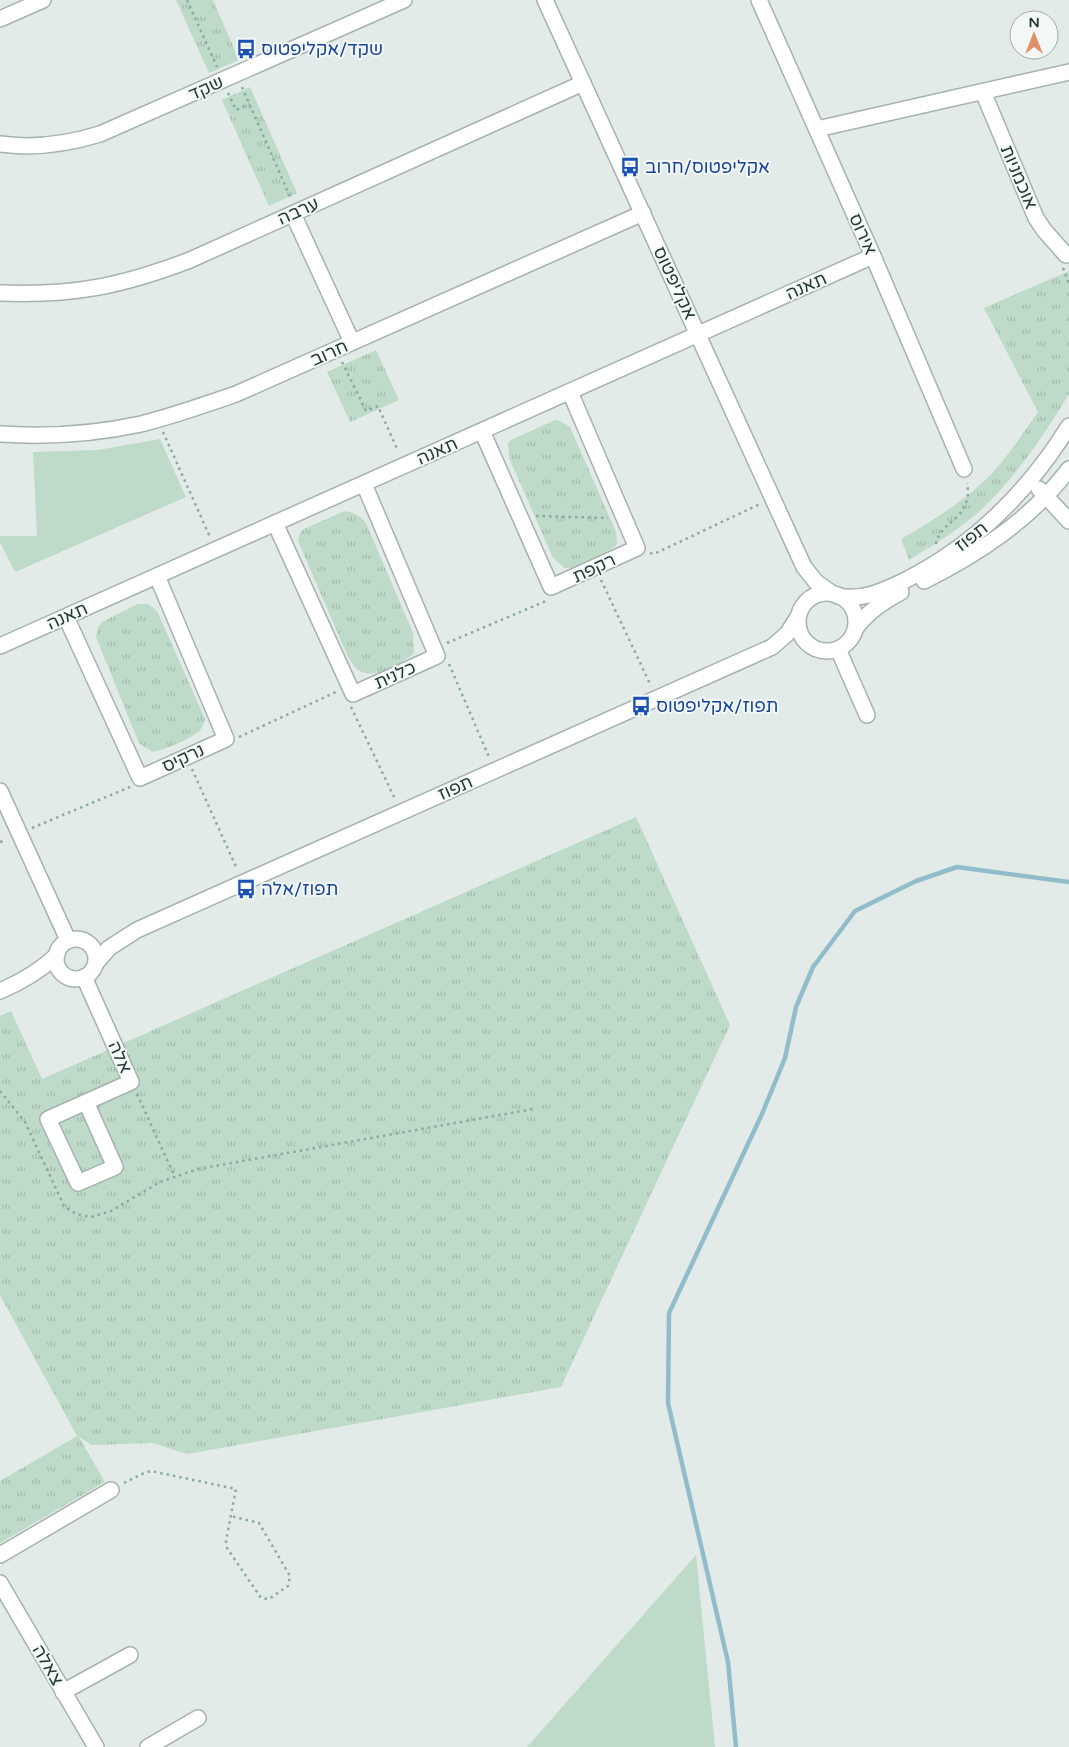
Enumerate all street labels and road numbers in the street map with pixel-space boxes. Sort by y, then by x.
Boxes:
street label: שקד [185,71,227,105]
street label: אוכמניות [996,142,1042,212]
street label: ערבה [274,192,322,230]
street label: אירוס [844,210,882,258]
street label: אקליפטוס [649,243,701,323]
street label: תאנה [782,267,830,305]
street label: חרוב [307,335,351,371]
street label: תאנה [413,432,461,470]
street label: תפוז [950,517,992,557]
street label: רקפת [569,548,619,588]
street label: תאנה [43,597,91,635]
street label: כלנית [371,656,419,694]
street label: נרקיס [158,739,208,777]
street label: תפוז [434,771,476,805]
street label: אלה [103,1037,137,1077]
street label: צאלה [27,1640,69,1690]

